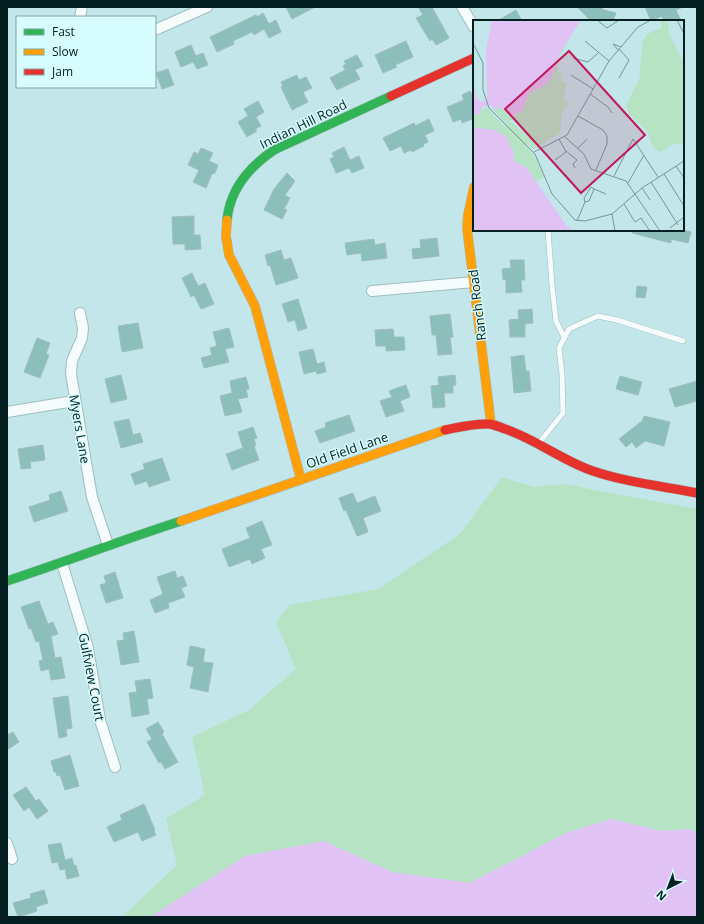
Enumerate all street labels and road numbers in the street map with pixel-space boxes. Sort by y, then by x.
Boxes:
street label: Indian Hill Road [256,95,350,153]
street label: Ranch Road [464,268,490,342]
street label: Myers Lane [65,393,95,465]
street label: Old Field Lane [303,428,391,472]
street label: Gulfview Court [75,631,109,723]

